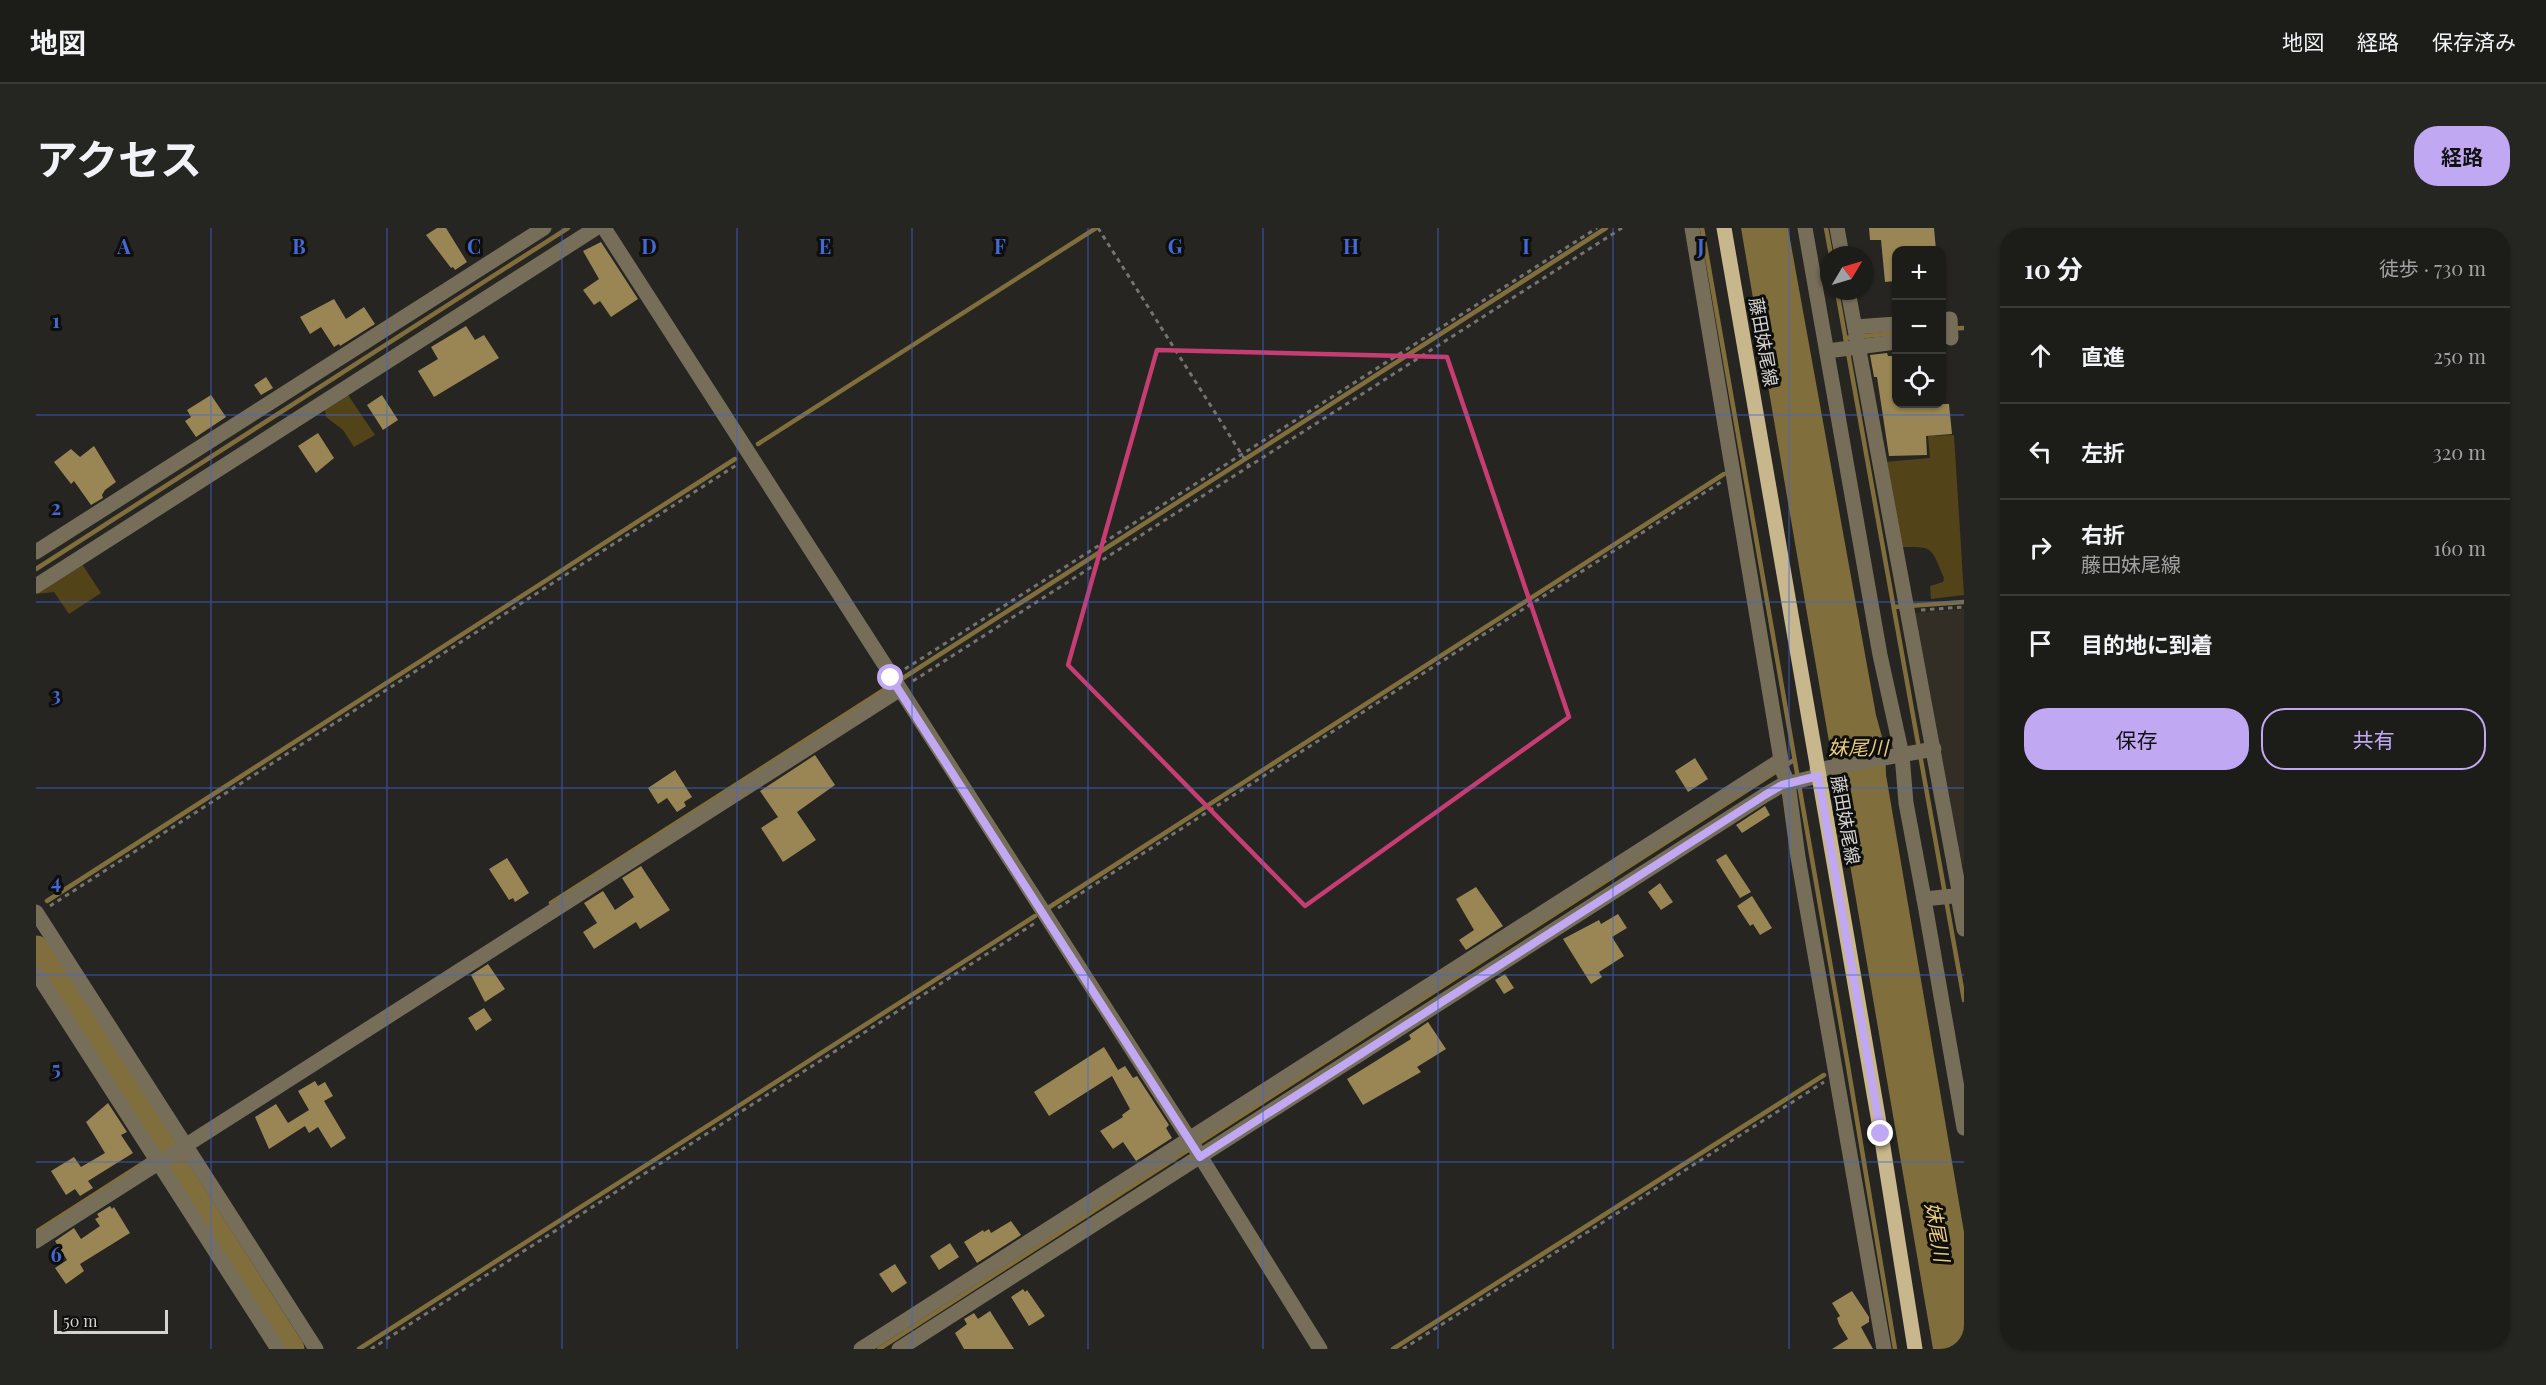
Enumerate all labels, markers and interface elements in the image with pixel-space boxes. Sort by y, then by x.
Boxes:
text: 地図 [30,23,86,60]
text: 地図 [2282,27,2324,55]
text: 経路 [2357,27,2399,55]
text: 保存済み [2432,27,2516,55]
button: 経路 [2414,126,2510,186]
text: アクセス [36,130,202,186]
text: A [116,232,131,259]
text: B [292,232,306,259]
text: C [467,232,481,259]
text: D [641,232,657,259]
text: E [819,232,831,259]
text: F [994,232,1006,259]
text: G [1168,232,1183,259]
text: H [1343,232,1359,259]
text: I [1522,232,1530,259]
text: J [1696,232,1705,259]
north arrow [1820,246,1874,300]
map controls [1892,246,1946,408]
button: + [1892,246,1946,300]
text: 10 分 [2024,251,2083,286]
text: 徒歩 · 730 m [2379,254,2486,281]
street label: 藤田妹尾線 [1744,295,1784,388]
button: − [1892,300,1946,354]
text: 1 [52,306,60,333]
icon: ahead [2024,339,2057,372]
text: 直進 [2081,341,2125,371]
text: 250 m [2433,342,2486,369]
button: locate [1892,354,1946,408]
icon: left [2024,435,2057,468]
text: 左折 [2081,437,2125,467]
text: 320 m [2433,438,2486,465]
text: 2 [51,493,61,520]
text: 右折 [2081,519,2125,549]
icon: right [2024,531,2057,564]
text: 160 m [2434,534,2486,561]
text: 藤田妹尾線 [2081,550,2181,577]
icon: arrive [2024,627,2057,660]
text: 目的地に到着 [2081,629,2213,659]
route start [877,664,903,690]
text: 3 [51,680,61,707]
button: 保存 [2024,708,2249,770]
button: 共有 [2261,708,2486,770]
water label: 妹尾川 [1828,733,1890,760]
street label: 藤田妹尾線 [1826,773,1866,866]
text: 4 [51,867,61,894]
text: 5 [51,1054,61,1081]
route end [1867,1120,1893,1146]
water label: 妹尾川 [1920,1200,1957,1266]
text: 6 [50,1240,62,1267]
scale bar [54,1307,168,1334]
text: 50 m [63,1310,97,1331]

